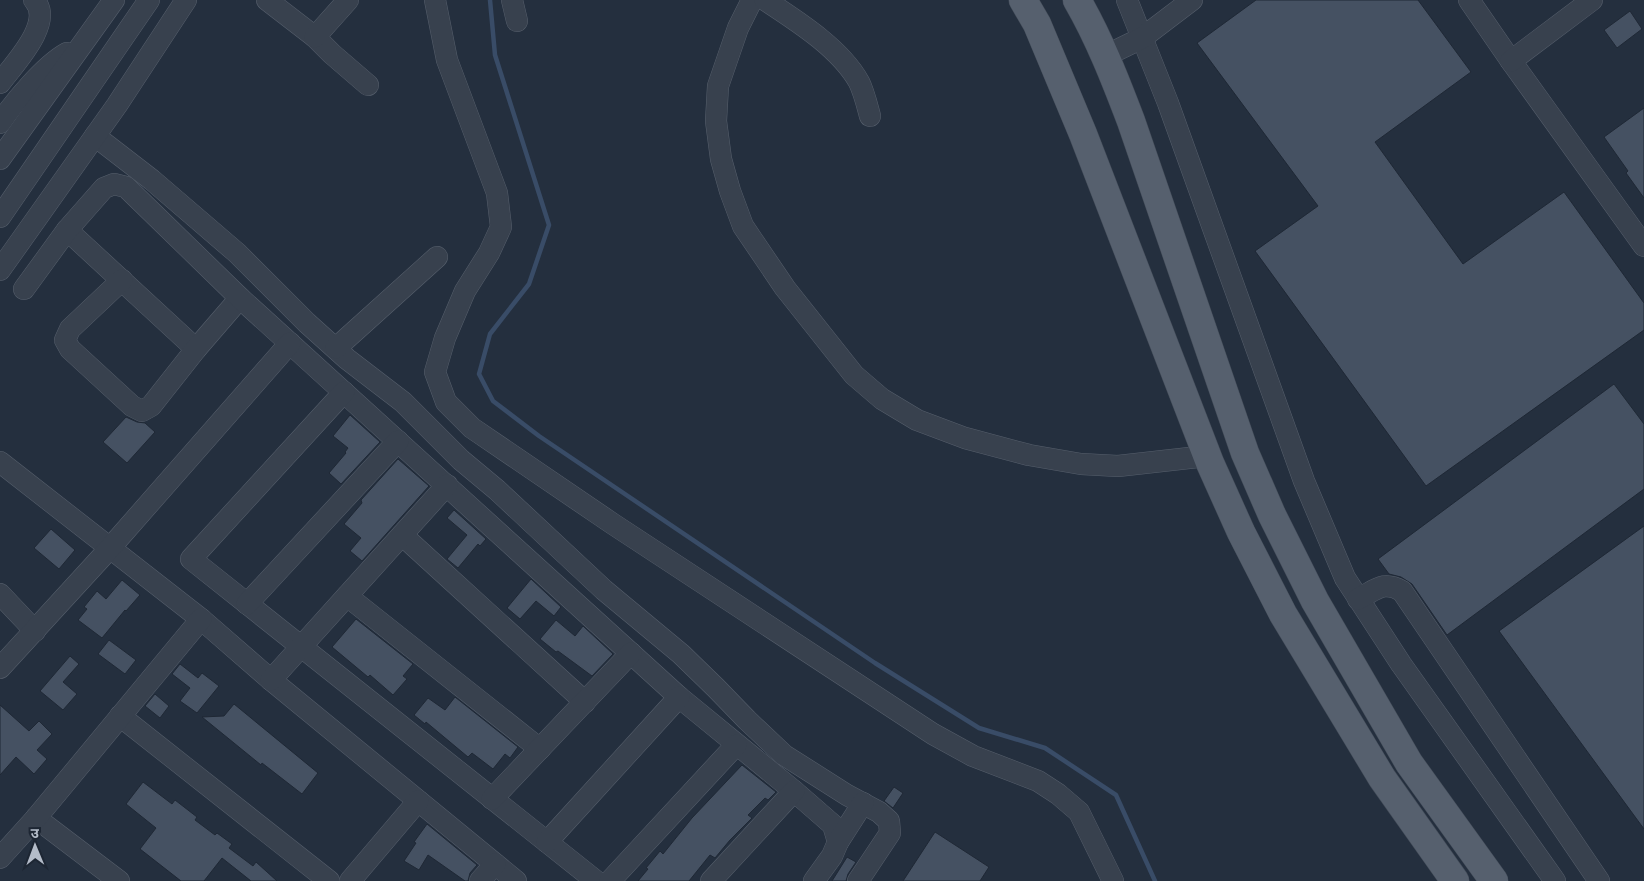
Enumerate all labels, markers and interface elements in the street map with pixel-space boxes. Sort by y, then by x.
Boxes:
north arrow [10,821,60,871]
text: उ [31,824,40,842]

